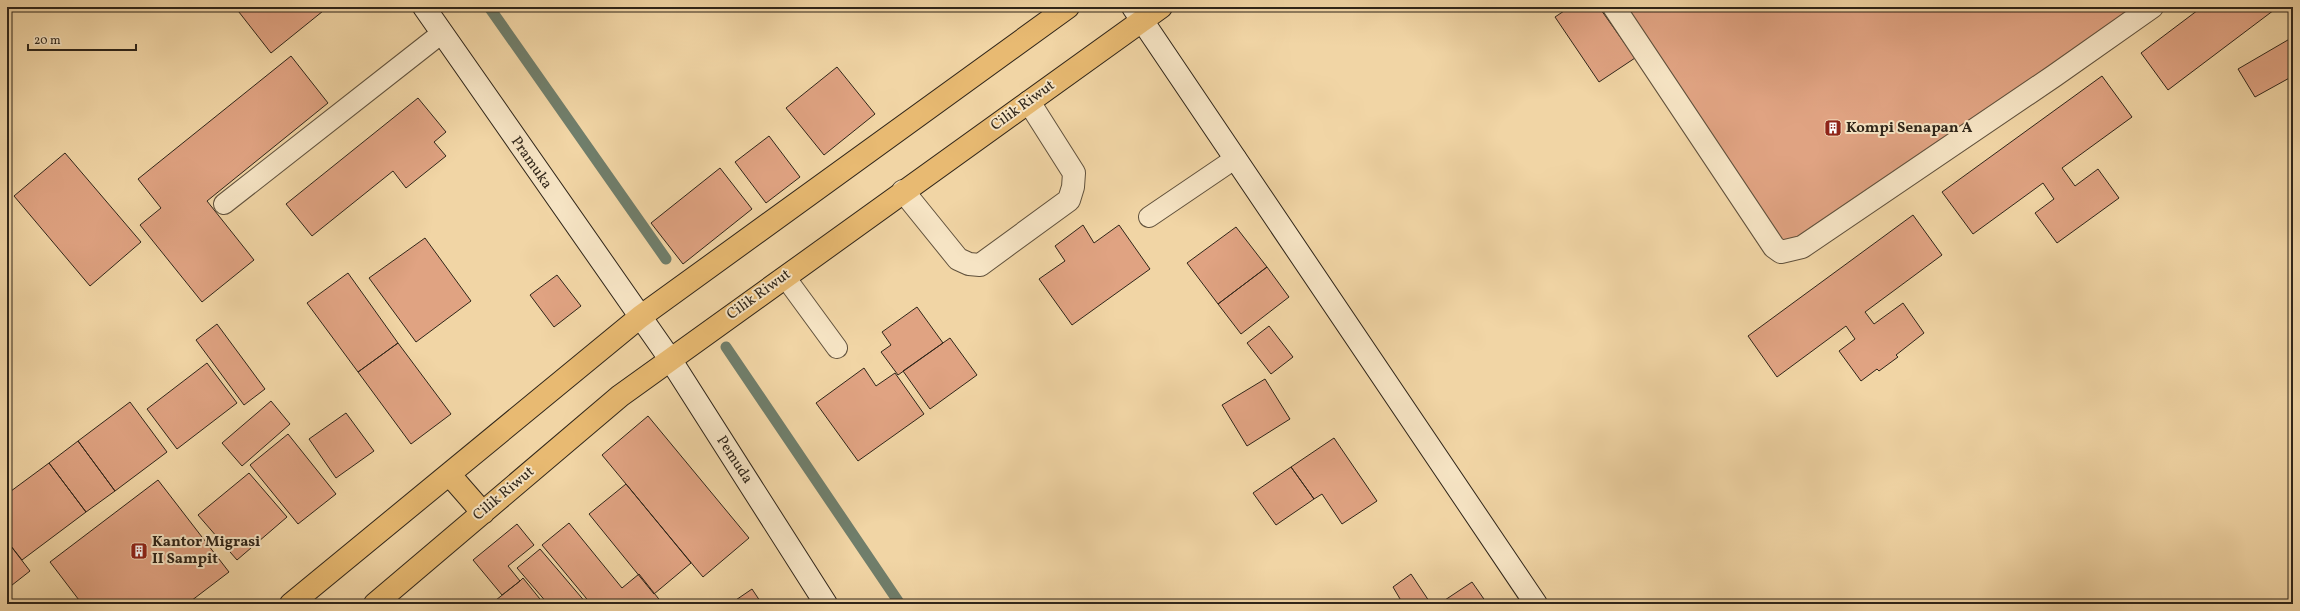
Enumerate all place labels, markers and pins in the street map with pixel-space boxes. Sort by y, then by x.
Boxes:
building icon: Kompi Senapan A [1823,118,1843,138]
place label: Kompi Senapan A [1846,118,1973,139]
place label: Kantor Migrasi II Sampit [152,532,260,570]
building icon: Kantor Migrasi II Sampit [129,541,149,561]

